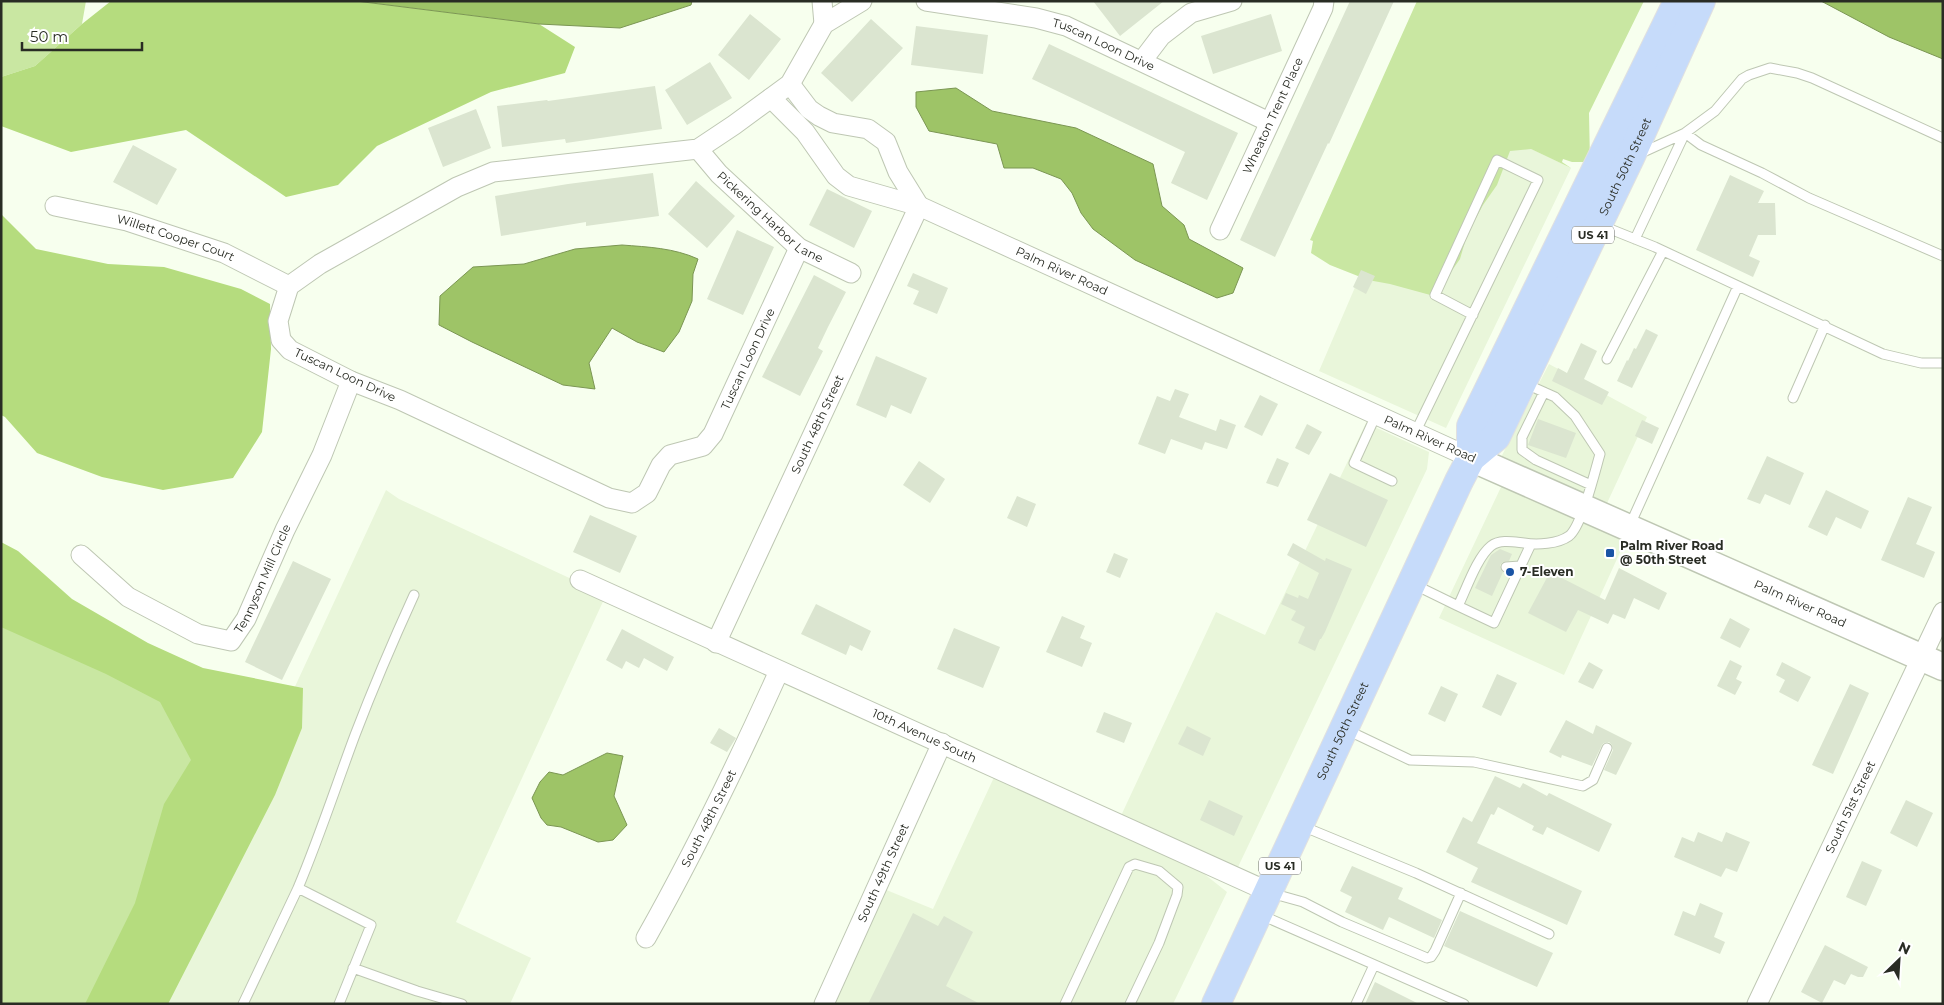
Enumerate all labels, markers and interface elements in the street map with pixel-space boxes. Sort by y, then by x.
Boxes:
street label: Tuscan Loon Drive [1051,15,1157,74]
scale bar [22,20,142,52]
text: 50 m [30,27,68,46]
street label: Wheaton Trent Place [1239,55,1306,176]
street label: South 50th Street [1595,115,1654,218]
street label: Pickering Harbor Lane [714,168,826,266]
street label: Willett Cooper Court [116,211,237,264]
road number: US 41 [1572,226,1614,244]
street label: Palm River Road [1014,243,1110,298]
street label: Tuscan Loon Drive [717,306,778,412]
street label: Tuscan Loon Drive [292,344,398,405]
street label: South 48th Street [788,372,847,476]
street label: Palm River Road [1382,411,1479,466]
street label: Tennyson Mill Circle [230,522,294,636]
place label: Palm River Road @ 50th Street [1620,538,1724,567]
marker: Palm River Road @ 50th Street [1604,547,1616,559]
place label: 7-Eleven [1520,564,1573,579]
marker: 7-Eleven [1504,566,1516,578]
street label: Palm River Road [1752,576,1849,630]
street label: South 50th Street [1313,679,1372,782]
street label: 10th Avenue South [870,705,979,766]
street label: South 51st Street [1822,758,1878,855]
street label: South 48th Street [678,767,739,870]
street label: South 49th Street [854,821,912,924]
road number: US 41 [1259,858,1301,874]
north arrow [1874,935,1924,985]
text: N [1896,938,1913,959]

